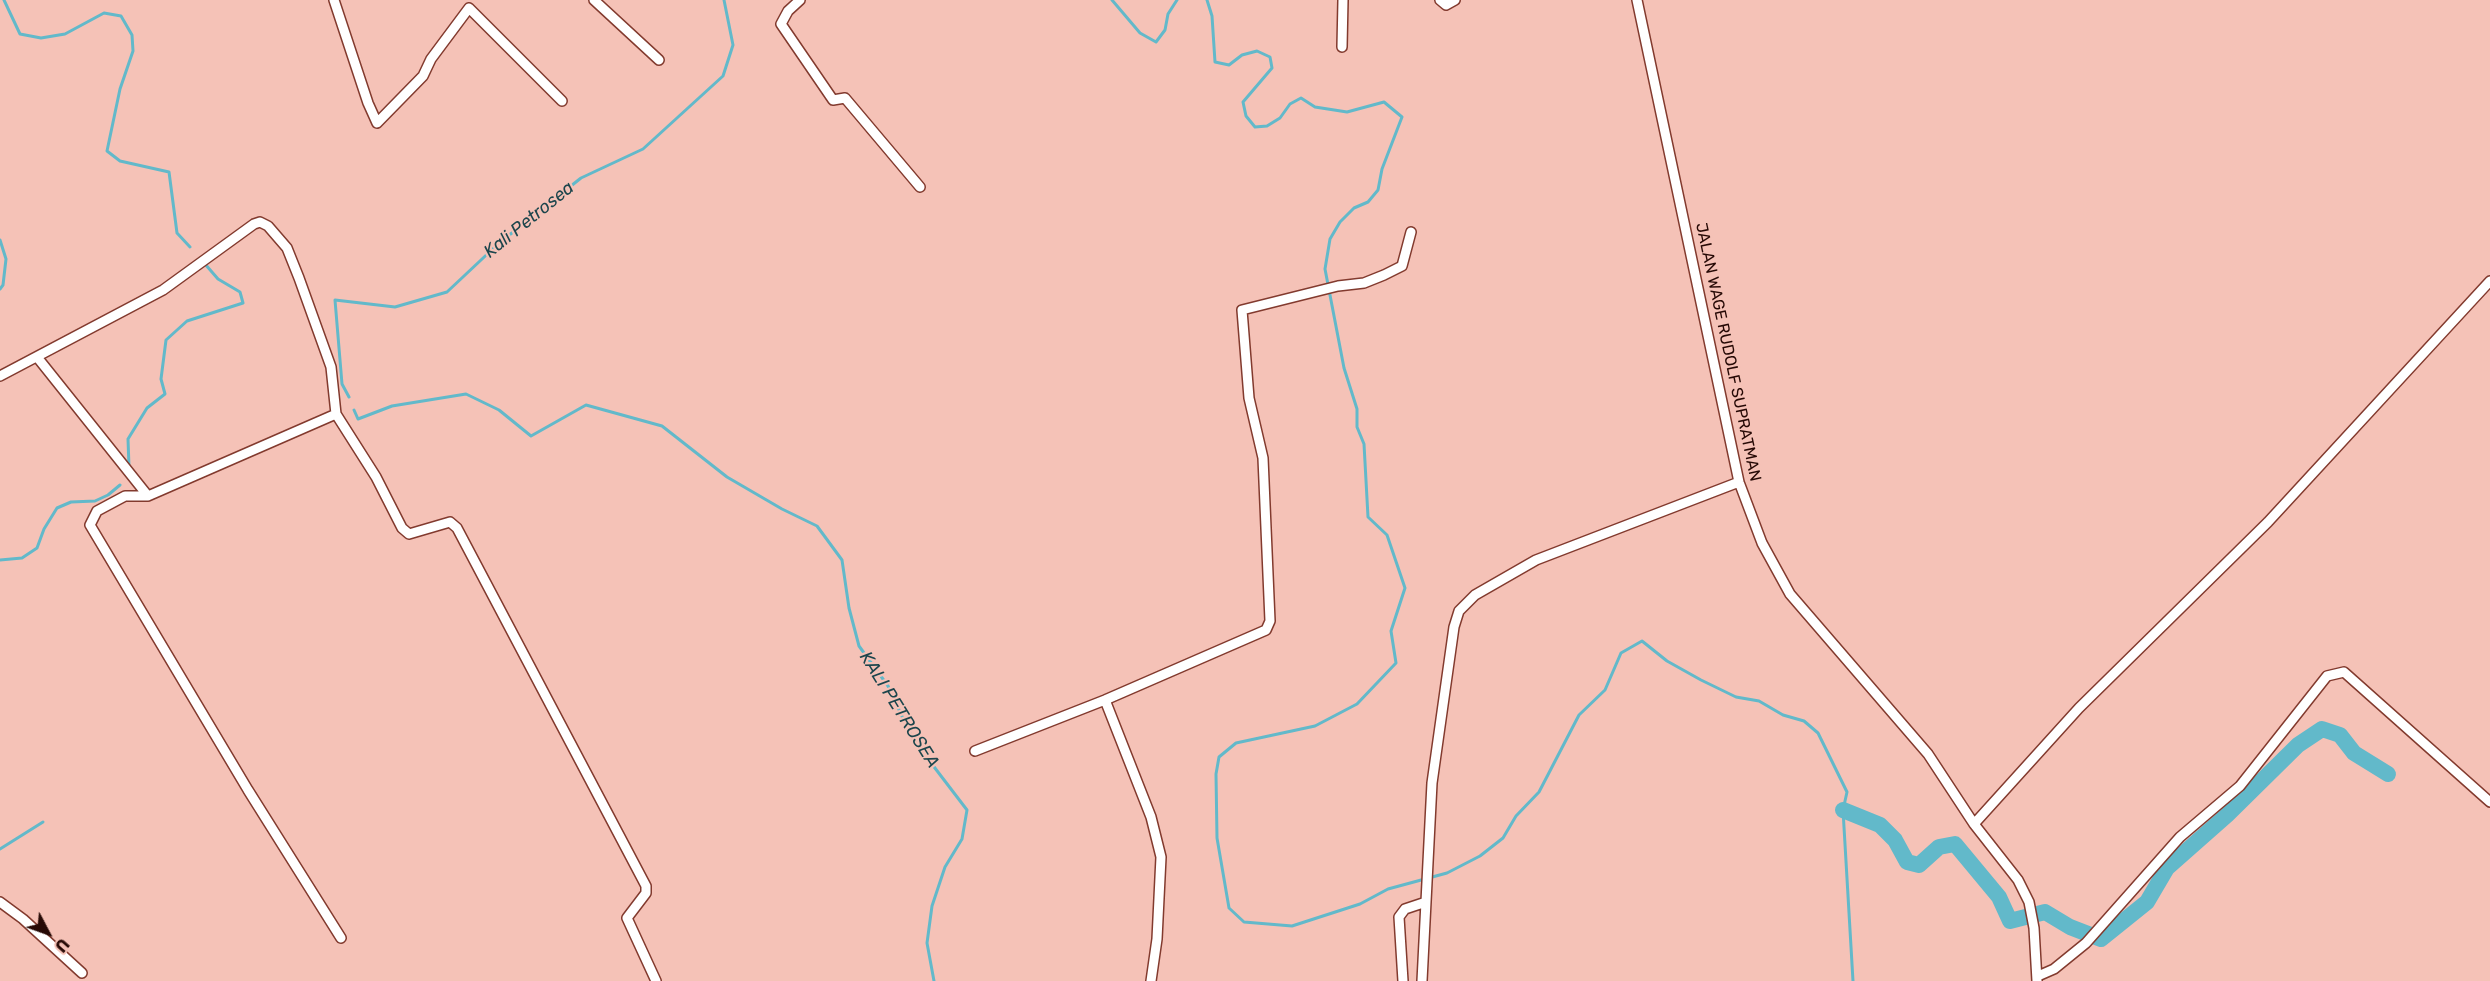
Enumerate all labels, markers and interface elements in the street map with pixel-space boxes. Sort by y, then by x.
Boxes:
water label: Kali Petrosea [480,177,578,263]
street label: JALAN WAGE RUDOLF SUPRATMAN [1691,221,1765,483]
water label: KALI PETROSEA [855,648,943,772]
north arrow [18,903,78,963]
text: U [51,935,73,956]

